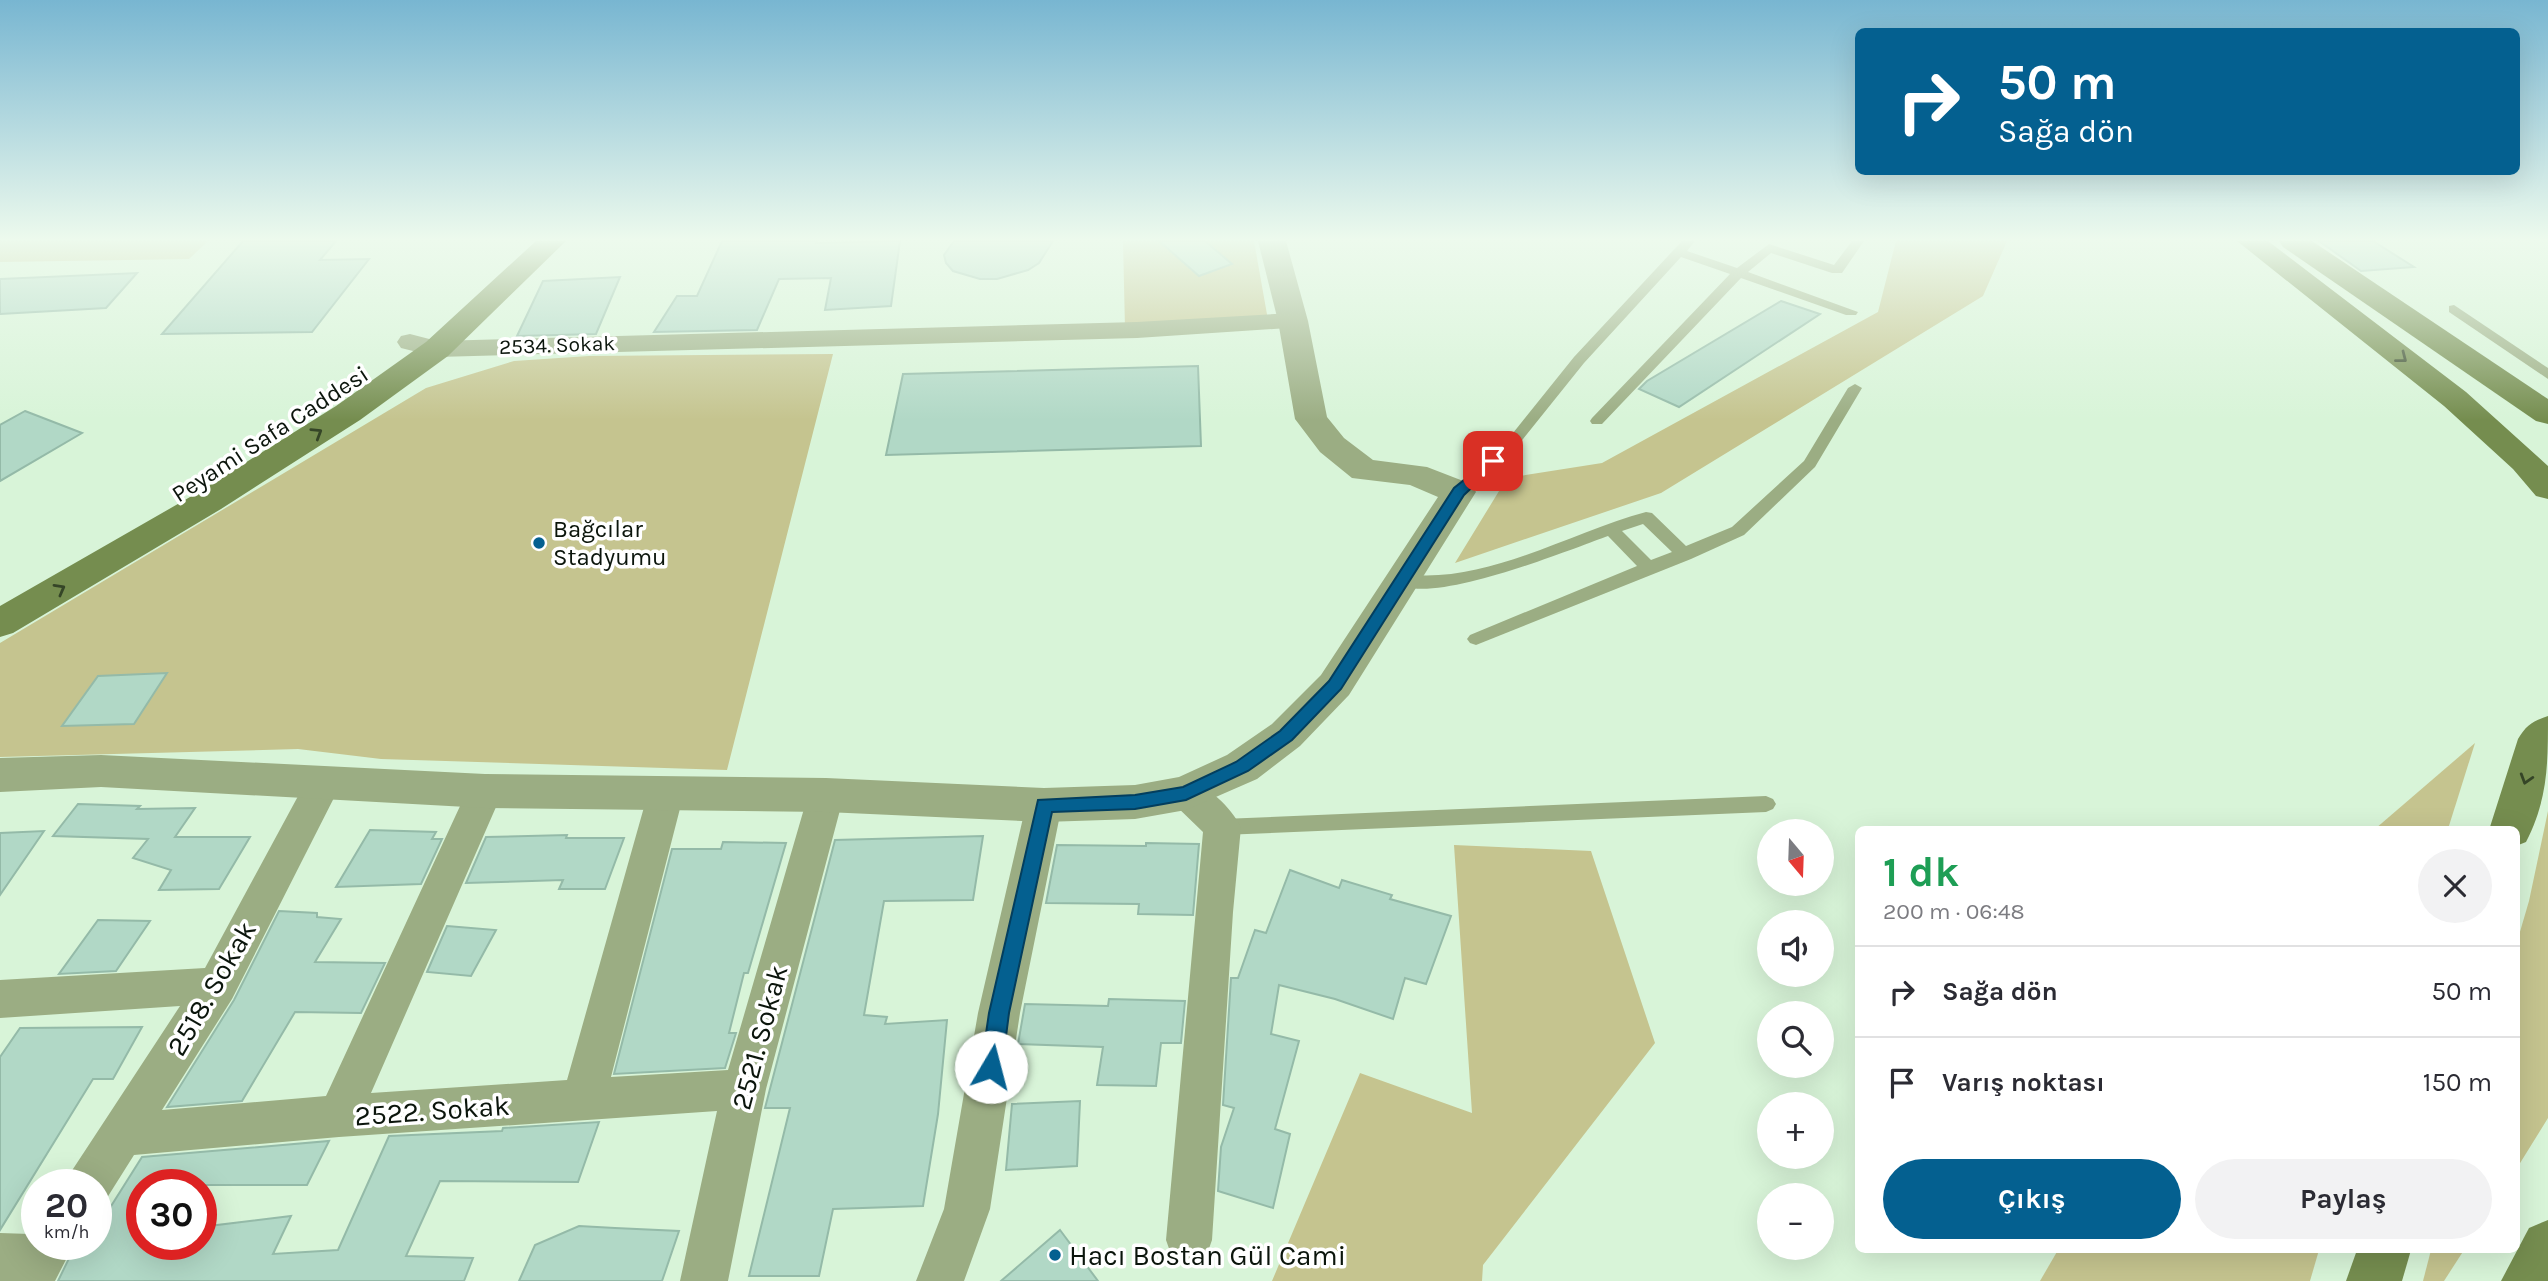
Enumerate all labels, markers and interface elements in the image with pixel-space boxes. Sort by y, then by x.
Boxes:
text: 50 m [1998,54,2116,111]
icon: right [1883,56,1974,147]
text: Sağa dön [1998,113,2134,150]
street label: 2534. Sokak [498,331,616,359]
one-way arrow [2394,349,2407,362]
street label: Peyami Safa Caddesi [167,360,373,508]
one-way arrow [309,428,322,441]
pin [1463,431,1523,491]
icon: arrive [1474,442,1512,480]
place label: Bağcılar Stadyumu [553,515,667,571]
marker: Bağcılar Stadyumu [531,535,547,551]
one-way arrow [52,584,65,597]
one-way arrow [2520,772,2535,784]
north arrow [1757,819,1834,896]
map controls [1757,819,1834,1260]
text: 1 dk [1883,847,1959,897]
button: close [2418,849,2492,923]
text: 200 m · 06:48 [1883,898,2025,925]
button: sound [1757,910,1834,987]
street label: 2518. Sokak [160,915,263,1061]
street label: 2521. Sokak [724,961,795,1113]
icon: right [1883,973,1921,1011]
text: Sağa dön [1942,976,2058,1007]
text: 50 m [2431,976,2492,1007]
button: search [1757,1001,1834,1078]
position arrow [954,1030,1028,1104]
icon: arrive [1883,1064,1921,1102]
text: Varış noktası [1942,1067,2105,1098]
text: 150 m [2423,1067,2492,1098]
street label: 2522. Sokak [353,1089,511,1132]
button: + [1757,1092,1834,1169]
button: Çıkış [1883,1159,2181,1239]
button: Paylaş [2195,1159,2492,1239]
speed limit sign: 30 [126,1169,217,1260]
button: − [1757,1183,1834,1260]
text: 20 [45,1185,88,1226]
text: km/h [44,1221,89,1243]
place label: Hacı Bostan Gül Cami [1069,1239,1346,1272]
marker: Hacı Bostan Gül Cami [1047,1247,1063,1263]

